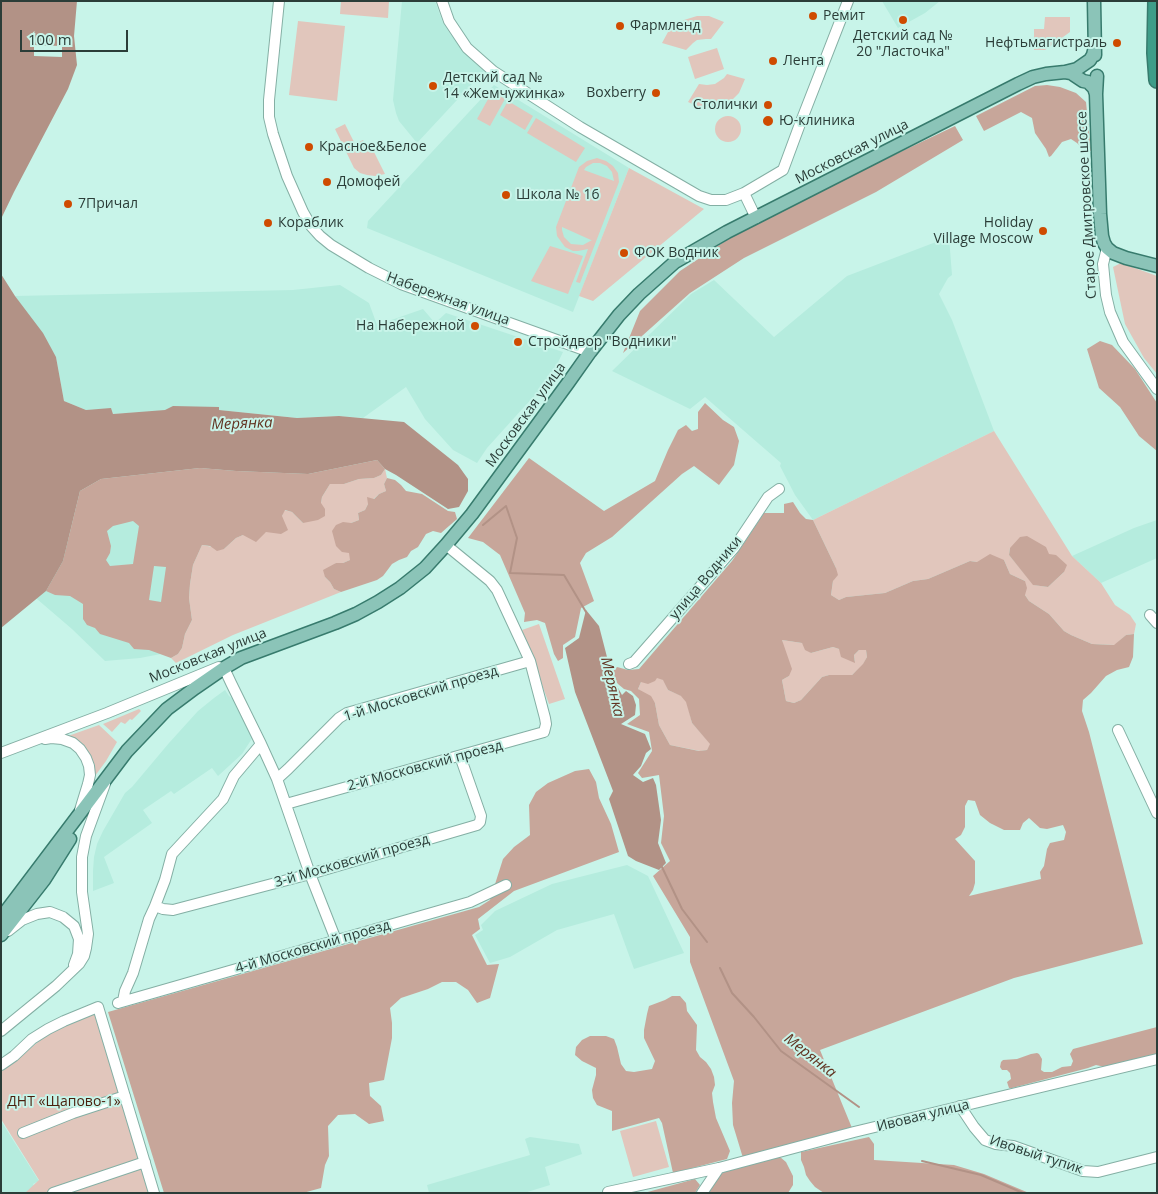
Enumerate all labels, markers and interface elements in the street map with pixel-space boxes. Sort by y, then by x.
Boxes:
place label: Ремит [823,8,865,24]
marker: Ремит [807,10,819,22]
marker: Детский сад № 20 "Ласточка" [897,14,909,26]
place label: Фармленд [630,18,701,34]
scale bar [22,20,130,52]
marker: Фармленд [614,20,626,32]
place label: Детский сад № 20 "Ласточка" [853,28,953,60]
text: 100 m [28,29,72,49]
place label: Нефтьмагистраль [985,35,1107,51]
marker: Нефтьмагистраль [1111,37,1123,49]
place label: Лента [783,53,824,69]
marker: Лента [767,55,779,67]
place label: Детский сад № 14 «Жемчужинка» [443,70,565,102]
marker: Детский сад № 14 «Жемчужинка» [427,80,439,92]
place label: Boxberry [586,85,646,101]
marker: Boxberry [650,87,662,99]
place label: Столички [693,97,758,113]
marker: Столички [762,99,774,111]
street label: Старое Дмитровское шоссе [1074,111,1100,299]
place label: Ю-клиника [779,113,855,129]
marker: Ю-клиника [761,114,775,128]
street label: Московская улица [793,116,911,188]
place label: Красное&Белое [319,139,427,155]
marker: Красное&Белое [303,141,315,153]
place label: Домофей [337,174,400,190]
marker: Домофей [321,176,333,188]
place label: Школа № 16 [516,187,599,203]
marker: Школа № 16 [500,189,512,201]
place label: 7Причал [78,196,138,212]
marker: 7Причал [62,198,74,210]
place label: Кораблик [278,215,344,231]
place label: Holiday Village Moscow [934,215,1033,248]
marker: Кораблик [262,217,274,229]
marker: Holiday Village Moscow [1037,225,1049,237]
place label: ФОК Водник [634,245,719,261]
marker: ФОК Водник [618,247,630,259]
street label: Набережная улица [384,269,512,329]
place label: На Набережной [356,318,465,334]
marker: На Набережной [469,320,481,332]
place label: Стройдвор "Водники" [528,334,677,350]
marker: Стройдвор "Водники" [512,336,524,348]
street label: Московская улица [482,360,570,470]
water label: Мерянка [211,414,273,434]
street label: улица Водники [666,533,746,623]
street label: Московская улица [147,625,269,687]
water label: Мерянка [596,655,628,719]
street label: 1-й Московский проезд [342,663,500,725]
street label: 2-й Московский проезд [345,737,505,795]
street label: 3-й Московский проезд [273,831,431,891]
street label: 4-й Московский проезд [234,917,392,977]
water label: Мерянка [780,1030,840,1082]
park label: ДНТ «Щапово-1» [7,1094,121,1110]
street label: Ивовая улица [875,1096,971,1136]
street label: Ивовый тупик [987,1132,1085,1178]

